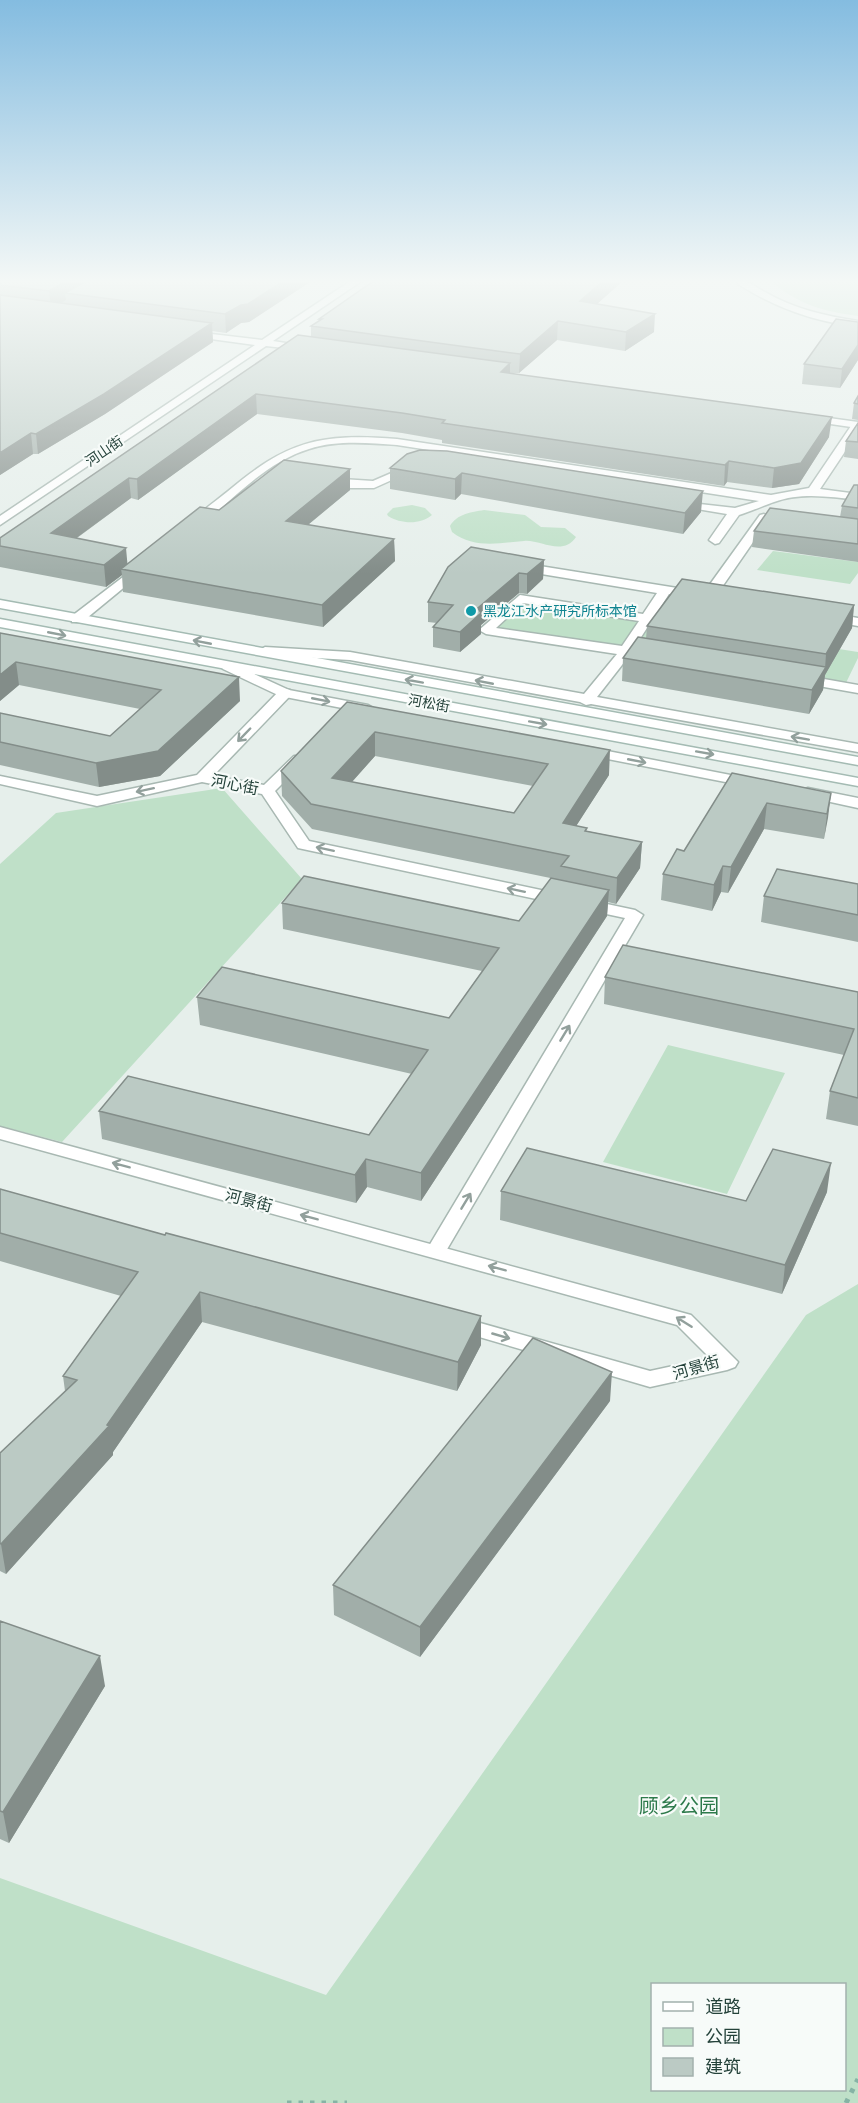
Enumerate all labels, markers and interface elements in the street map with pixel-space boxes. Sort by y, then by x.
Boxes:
street label: 河山街 [82,432,126,470]
place label: 黑龙江水产研究所标本馆 [483,602,637,620]
marker: 黑龙江水产研究所标本馆 [464,604,478,618]
one-way arrow [47,629,67,640]
one-way arrow [193,636,212,647]
one-way arrow [405,675,425,686]
one-way arrow [475,676,495,687]
street label: 河松街 [407,690,451,716]
one-way arrow [311,695,331,706]
one-way arrow [528,718,548,729]
one-way arrow [236,727,251,742]
one-way arrow [791,732,811,743]
one-way arrow [694,748,714,759]
one-way arrow [626,756,646,767]
street label: 河心街 [210,770,260,798]
one-way arrow [135,785,155,796]
one-way arrow [316,843,335,854]
one-way arrow [506,884,526,895]
one-way arrow [559,1025,571,1042]
one-way arrow [112,1159,131,1171]
street label: 河景街 [223,1184,275,1216]
one-way arrow [460,1193,472,1210]
one-way arrow [300,1210,319,1222]
one-way arrow [488,1262,507,1273]
one-way arrow [676,1316,693,1328]
one-way arrow [491,1331,510,1342]
street label: 河景街 [670,1351,722,1383]
park label: 顾乡公园 [639,1793,719,1818]
legend [651,1983,846,2091]
text: 道路 [705,1995,741,2018]
text: 公园 [705,2025,741,2048]
text: 建筑 [705,2055,741,2078]

